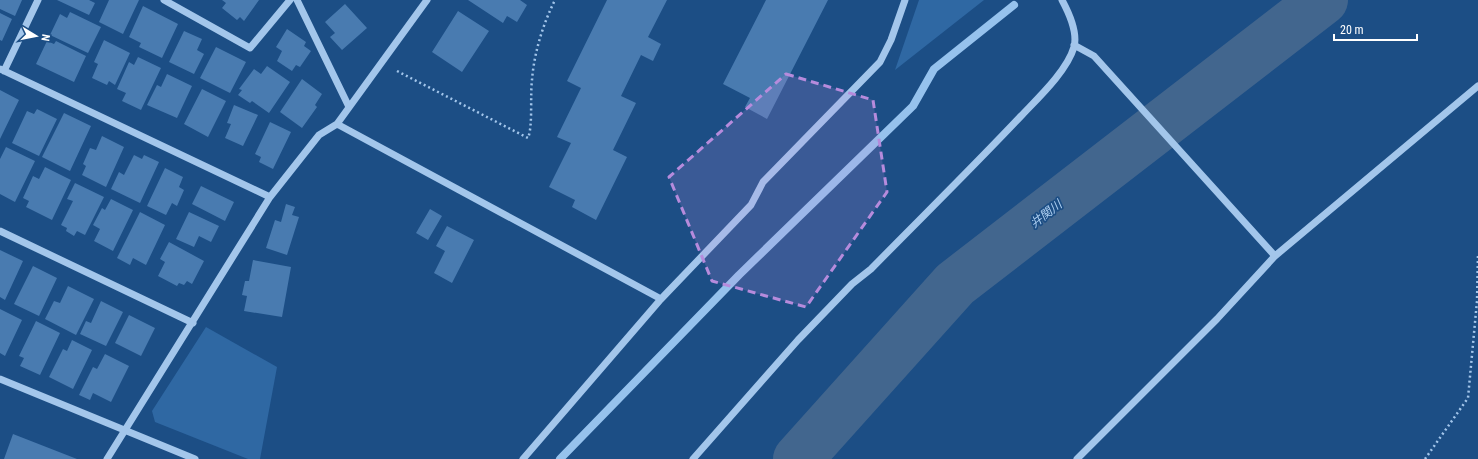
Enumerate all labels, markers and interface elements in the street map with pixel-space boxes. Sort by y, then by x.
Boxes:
north arrow [16,16,56,56]
scale bar [1334,16,1417,42]
text: 20 m [1340,23,1364,37]
text: N [38,33,52,42]
water label: 井関川 [1028,196,1066,231]

